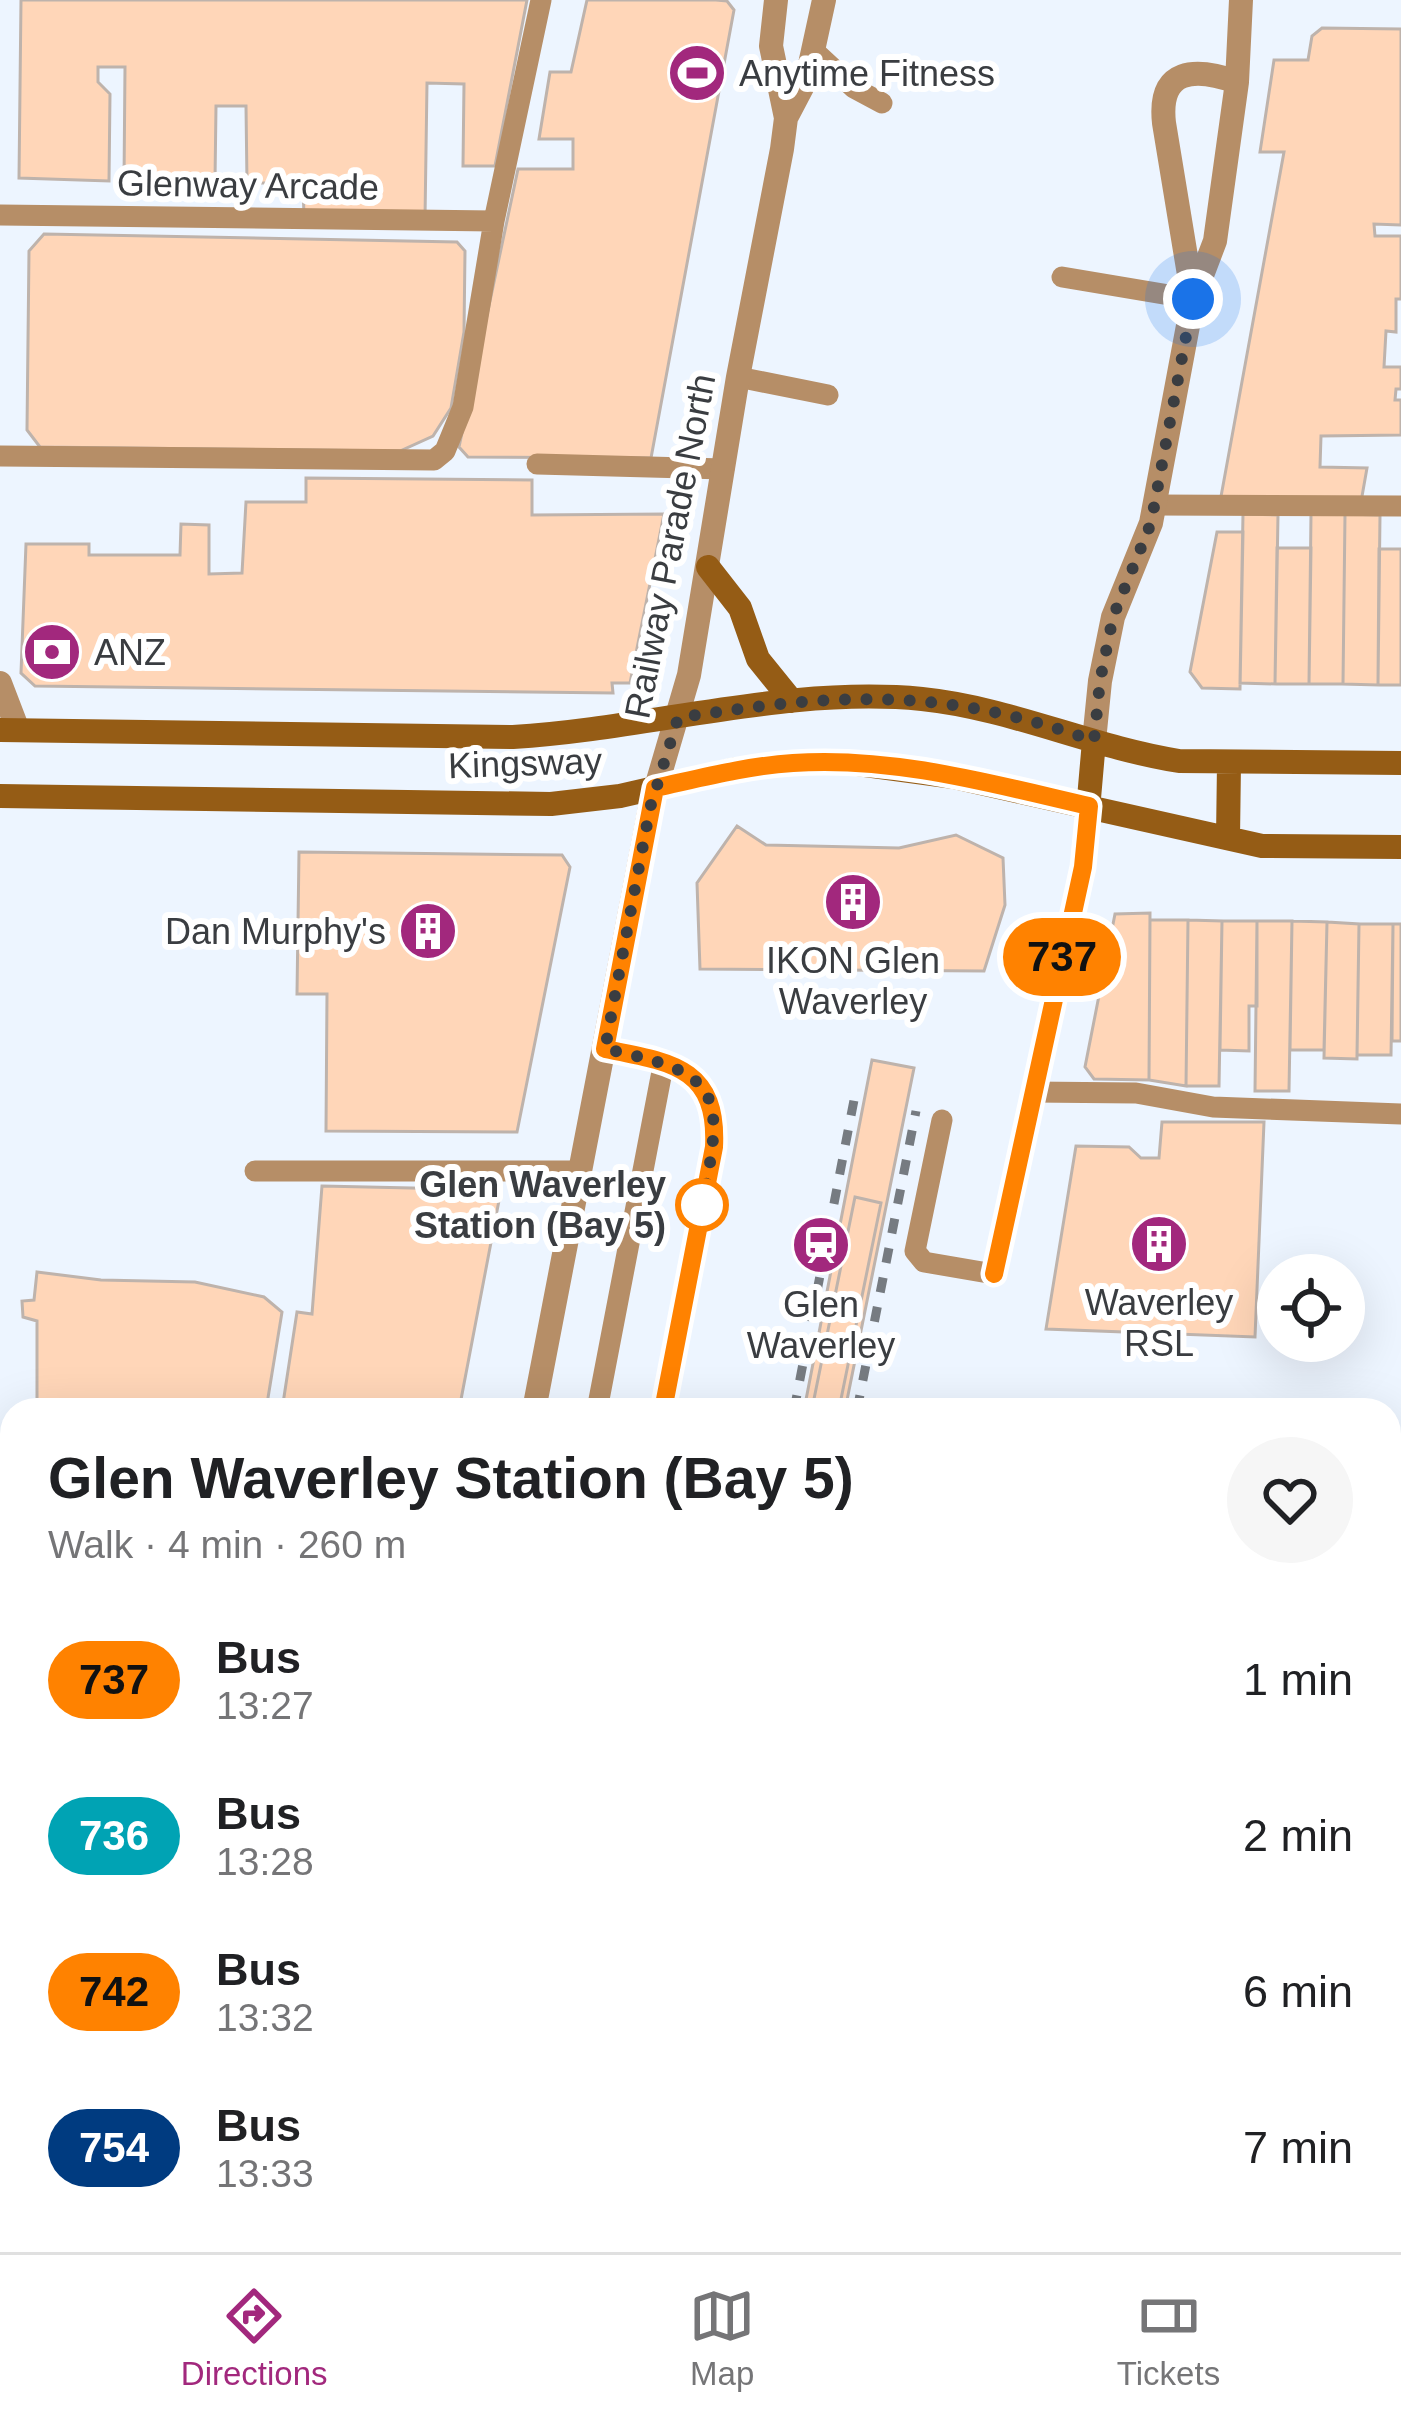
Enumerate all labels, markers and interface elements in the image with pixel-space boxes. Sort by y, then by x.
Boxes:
sports icon: Anytime Fitness [666,42,728,104]
place label: Anytime Fitness [739,53,995,94]
street label: Glenway Arcade [117,162,379,208]
your location [1163,269,1223,329]
street label: Railway Parade North [616,370,724,722]
bank icon: ANZ [21,621,83,683]
place label: ANZ [94,632,166,673]
street label: Kingsway [447,740,603,786]
building icon: IKON Glen Waverley [822,871,884,933]
building icon: Dan Murphy's [397,900,459,962]
place label: Dan Murphy's [165,911,386,952]
line badge: 737 [993,918,1131,996]
text: 737 [1027,933,1097,980]
place label: IKON Glen Waverley [766,940,940,1022]
place label: Glen Waverley Station (Bay 5) [414,1164,666,1246]
marker: Glen Waverley Station (Bay 5) [677,1180,727,1230]
building icon: Waverley RSL [1128,1213,1190,1275]
station icon: Glen Waverley [790,1214,852,1276]
map controls [1257,1254,1365,1362]
button: locate [1257,1254,1365,1362]
place label: Waverley RSL [1085,1282,1233,1364]
place label: Glen Waverley [747,1284,895,1366]
button: heart [1227,1437,1353,1563]
text: Glen Waverley Station (Bay 5) [48,1446,854,1510]
text: Walk · 4 min · 260 m [48,1523,406,1566]
text: Bus [216,1632,301,1683]
text: 1 min [1243,1654,1353,1705]
text: 737 [79,1656,149,1703]
text: 13:27 [216,1684,314,1727]
text: Bus [216,1788,301,1839]
text: 2 min [1243,1810,1353,1861]
text: 736 [79,1812,149,1859]
text: 13:28 [216,1840,314,1883]
text: Bus [216,1944,301,1995]
text: 6 min [1243,1966,1353,2017]
text: 742 [79,1968,149,2015]
text: 13:32 [216,1996,314,2039]
text: Bus [216,2100,301,2151]
text: 7 min [1243,2122,1353,2173]
text: 754 [79,2124,149,2171]
text: 13:33 [216,2152,314,2195]
tab: Directions [181,2283,328,2393]
tab: Map [689,2283,755,2393]
tab: Tickets [1117,2283,1220,2393]

